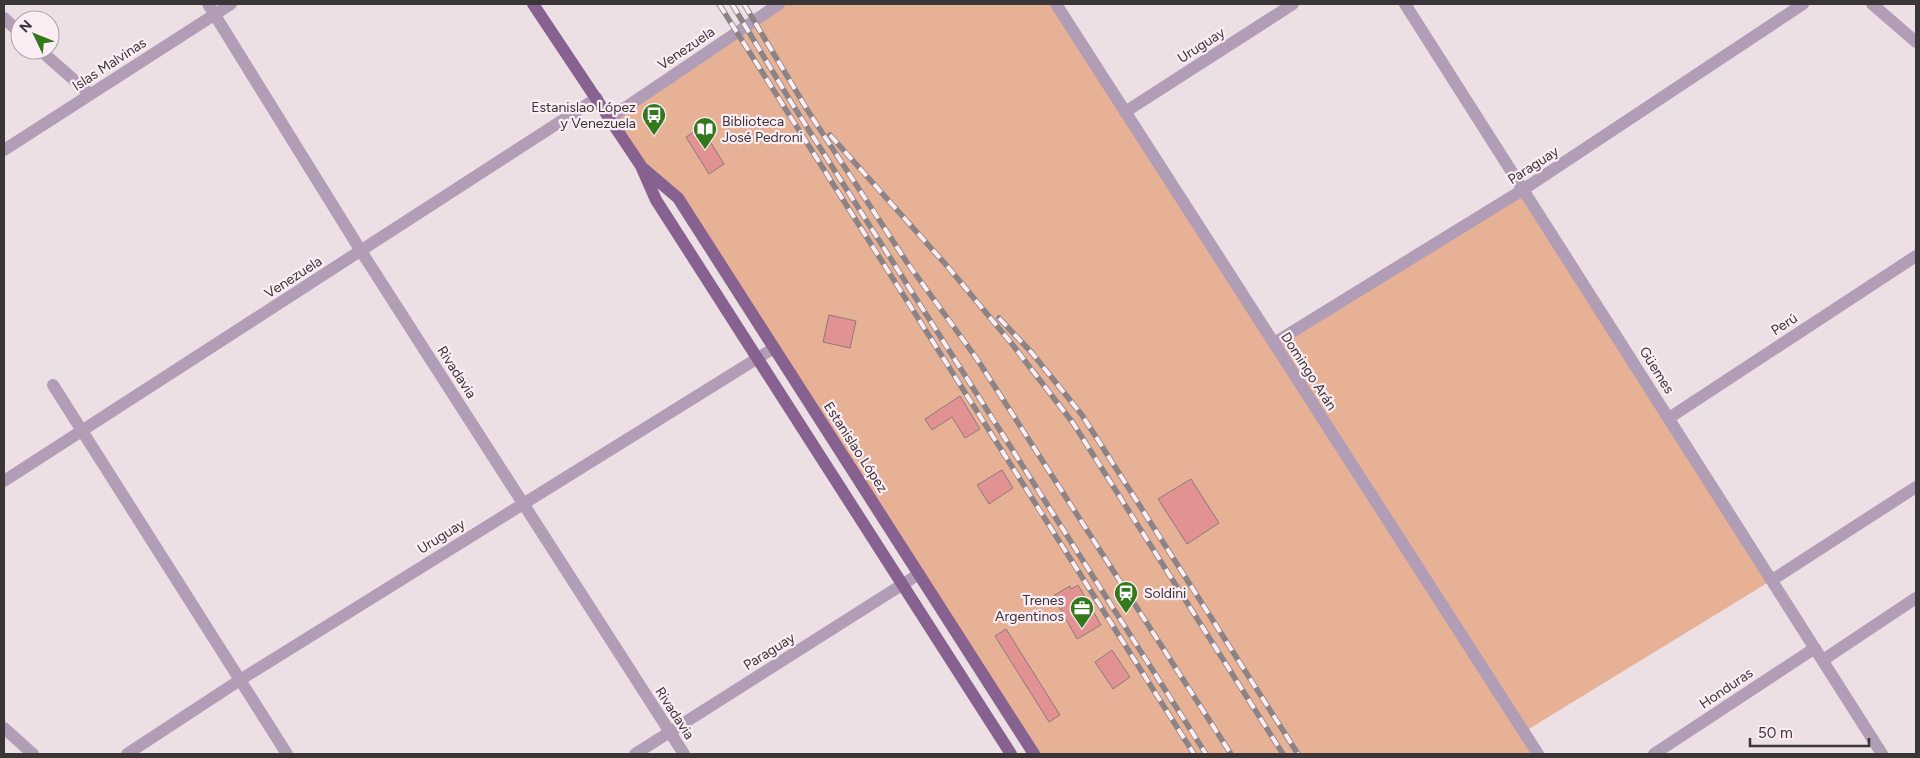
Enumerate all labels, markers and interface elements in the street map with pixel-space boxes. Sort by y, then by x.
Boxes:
north arrow [10,10,60,60]
text: N [16,17,36,36]
street label: Venezuela [655,23,718,74]
street label: Uruguay [1174,24,1229,67]
street label: Islas Malvinas [69,34,149,95]
place label: Estanislao López y Venezuela [531,99,636,132]
bus stop icon: Estanislao López y Venezuela [641,102,667,136]
place label: Biblioteca José Pedroni [722,113,803,146]
library icon: Biblioteca José Pedroni [692,116,718,150]
street label: Paraguay [1505,142,1563,188]
street label: Venezuela [261,253,325,302]
street label: Perú [1768,310,1801,339]
street label: Domingo Arán [1277,329,1340,414]
street label: Rivadavia [433,343,480,402]
street label: Güemes [1636,344,1678,397]
street label: Estanislao López [820,399,891,496]
street label: Uruguay [414,515,469,558]
station icon: Soldini [1113,580,1139,614]
place label: Soldini [1144,585,1186,602]
place label: Trenes Argentinos [995,592,1064,625]
office icon: Trenes Argentinos [1069,595,1095,629]
street label: Paraguay [740,629,799,674]
street label: Honduras [1696,664,1756,712]
street label: Rivadavia [651,684,698,743]
scale bar [1750,716,1869,748]
text: 50 m [1758,724,1793,742]

